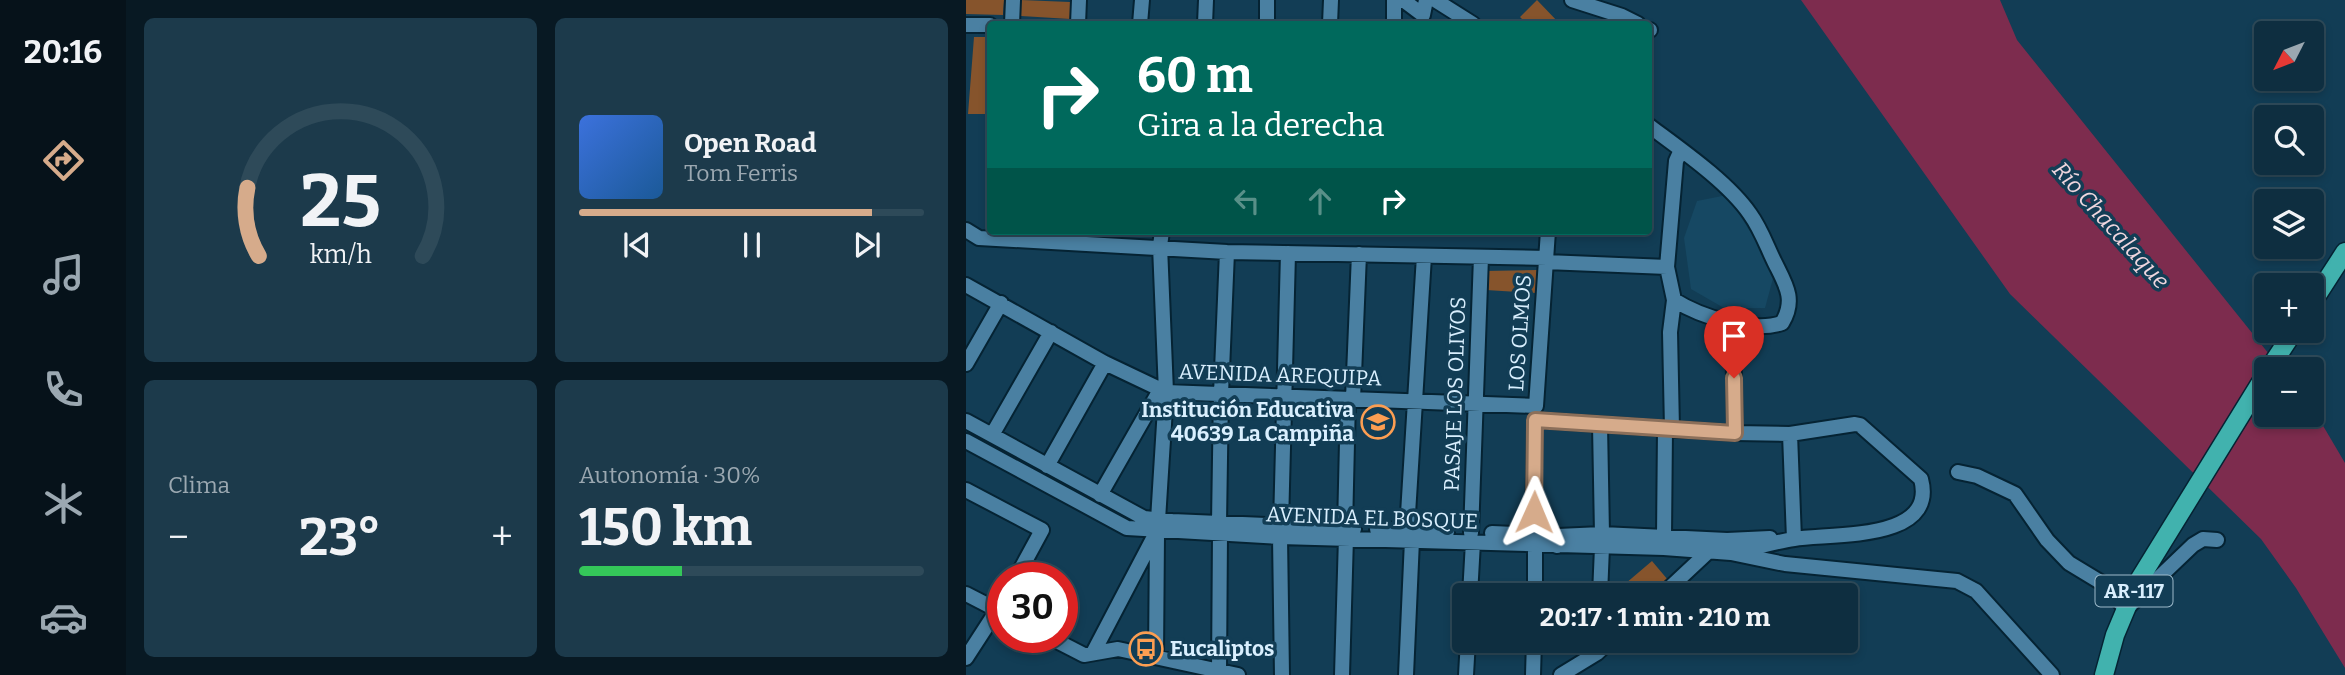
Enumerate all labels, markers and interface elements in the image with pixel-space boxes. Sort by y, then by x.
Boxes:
north arrow [2254,21,2324,91]
map controls [2254,21,2324,427]
text: 20:16 [24,33,102,71]
text: 60 m [1137,46,1253,105]
icon: right [1022,49,1113,140]
button: search [2254,105,2324,175]
text: Gira a la derecha [1137,106,1384,144]
text: Open Road [684,128,816,159]
icon: directions [39,136,88,185]
water label: Río Chacalaque [2047,156,2176,295]
text: 25 [300,158,381,245]
text: Tom Ferris [684,159,798,187]
icon: left [1228,182,1266,220]
icon: ahead [1301,182,1339,220]
icon: right [1374,182,1412,220]
button: layers [2254,189,2324,259]
icon: previous [618,226,656,264]
icon: pause [733,226,771,264]
icon: next [848,226,886,264]
text: km/h [310,240,372,270]
icon: music [39,250,88,299]
button: + [2254,273,2324,343]
street label: LOS OLMOS [1503,274,1537,392]
street label: PASAJE LOS OLIVOS [1439,296,1471,492]
pin [1704,306,1764,378]
icon: arrive [1715,317,1753,355]
button: − [2254,357,2324,427]
street label: AVENIDA AREQUIPA [1178,358,1382,392]
icon: phone [39,365,88,414]
place label: Institución Educativa 40639 La Campiña [1141,397,1354,447]
school or university icon: Institución Educativa 40639 La Campiña [1359,403,1397,441]
text: Autonomía · 30% [579,461,760,489]
text: Clima [168,471,230,499]
position arrow [1497,475,1571,549]
icon: climate [39,479,88,528]
text: 150 km [579,496,752,559]
street label: AVENIDA EL BOSQUE [1266,501,1478,535]
text: 23° [299,506,381,569]
text: − [168,514,189,560]
text: + [491,514,513,560]
speed limit sign: 30 [987,562,1078,653]
road number: AR-117 [2096,576,2172,606]
icon: car [39,593,88,642]
text: 20:17 · 1 min · 210 m [1540,602,1770,633]
bus stop icon: Eucaliptos [1127,630,1165,668]
place label: Eucaliptos [1170,636,1274,662]

